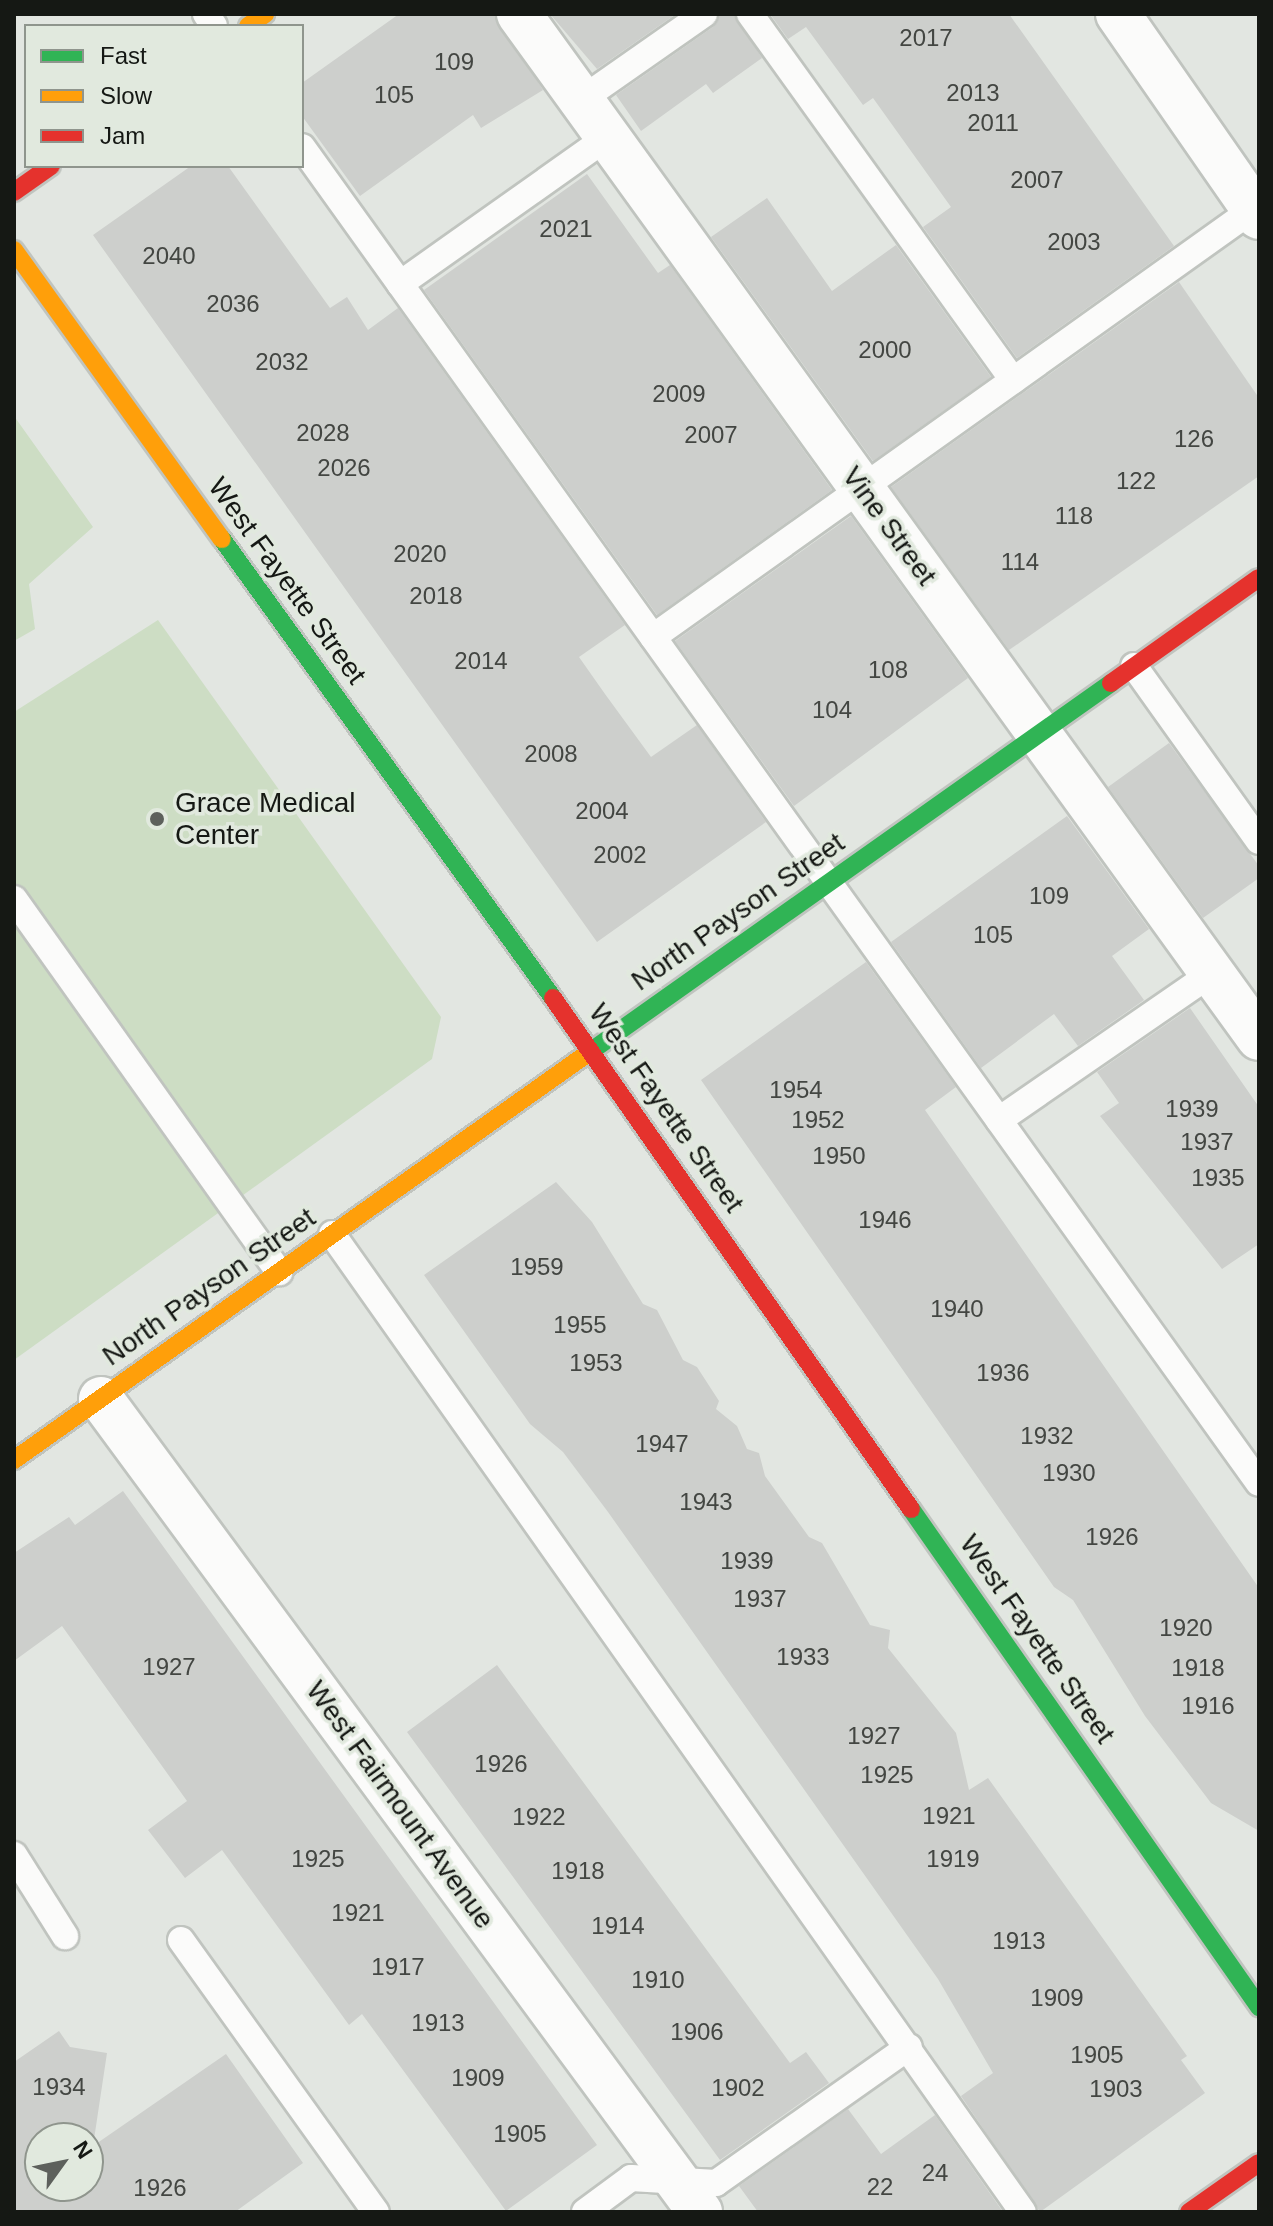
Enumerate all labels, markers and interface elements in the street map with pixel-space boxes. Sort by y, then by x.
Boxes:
legend [24,24,304,168]
house number: 2017 [899,24,953,52]
text: Fast [100,42,147,69]
house number: 109 [434,48,474,76]
house number: 2013 [946,79,1000,107]
house number: 105 [374,81,414,109]
text: Slow [100,82,152,109]
house number: 2011 [967,109,1019,137]
text: Jam [100,122,145,149]
house number: 2007 [1010,166,1064,194]
house number: 2021 [539,215,593,243]
house number: 2003 [1047,228,1101,256]
house number: 2040 [142,242,196,270]
house number: 2036 [206,290,260,318]
house number: 2000 [858,336,912,364]
house number: 2032 [255,348,309,376]
house number: 2009 [652,380,706,408]
house number: 2028 [296,419,350,447]
house number: 2007 [684,421,738,449]
house number: 126 [1174,425,1214,453]
house number: 2026 [317,454,371,482]
street label: Vine Street [835,460,943,592]
house number: 122 [1116,467,1156,495]
street label: West Fayette Street [201,471,373,691]
house number: 118 [1055,502,1093,530]
house number: 2020 [393,540,447,568]
house number: 114 [1001,548,1039,576]
house number: 2018 [409,582,463,610]
house number: 2014 [454,647,508,675]
house number: 108 [868,656,908,684]
house number: 104 [812,696,852,724]
house number: 2008 [524,740,578,768]
place label: Grace Medical Center [175,786,356,852]
house number: 2004 [575,797,629,825]
marker: Grace Medical Center [146,808,168,830]
street label: North Payson Street [625,826,851,998]
house number: 2002 [593,841,647,869]
house number: 109 [1029,882,1069,910]
house number: 105 [973,921,1013,949]
street label: West Fayette Street [581,997,751,1219]
house number: 1954 [769,1076,823,1104]
house number: 1939 [1165,1095,1219,1123]
house number: 1952 [791,1106,845,1134]
house number: 1937 [1180,1128,1234,1156]
house number: 1950 [812,1142,866,1170]
house number: 1935 [1191,1164,1245,1192]
street label: North Payson Street [96,1201,322,1373]
house number: 1946 [858,1206,912,1234]
house number: 1959 [510,1253,564,1281]
house number: 1940 [930,1295,984,1323]
house number: 1955 [553,1311,607,1339]
house number: 1953 [569,1349,623,1377]
house number: 1936 [976,1359,1030,1387]
house number: 1932 [1020,1422,1074,1450]
house number: 1947 [635,1430,689,1458]
house number: 1930 [1042,1459,1096,1487]
house number: 1943 [679,1488,733,1516]
house number: 1926 [1085,1523,1139,1551]
street label: West Fayette Street [952,1528,1122,1750]
house number: 1939 [720,1547,774,1575]
house number: 1937 [733,1585,787,1613]
house number: 1920 [1159,1614,1213,1642]
house number: 1933 [776,1643,830,1671]
house number: 1927 [142,1653,196,1681]
house number: 1918 [1171,1654,1225,1682]
street label: West Fairmount Avenue [298,1674,502,1936]
house number: 1916 [1181,1692,1235,1720]
house number: 1927 [847,1722,901,1750]
house number: 1926 [474,1750,528,1778]
house number: 1925 [860,1761,914,1789]
house number: 1921 [922,1802,976,1830]
house number: 1922 [512,1803,566,1831]
house number: 1925 [291,1845,345,1873]
house number: 1919 [926,1845,980,1873]
house number: 1918 [551,1857,605,1885]
house number: 1921 [331,1899,385,1927]
house number: 1914 [591,1912,645,1940]
house number: 1913 [992,1927,1046,1955]
house number: 1917 [371,1953,425,1981]
house number: 1910 [631,1966,685,1994]
house number: 1909 [1030,1984,1084,2012]
house number: 1913 [411,2009,465,2037]
house number: 1906 [670,2018,724,2046]
house number: 1905 [1070,2041,1124,2069]
house number: 1909 [451,2064,505,2092]
house number: 1934 [32,2073,86,2101]
house number: 1902 [711,2074,765,2102]
house number: 1903 [1089,2075,1143,2103]
house number: 1905 [493,2120,547,2148]
north arrow [24,2122,104,2202]
text: N [68,2136,98,2163]
house number: 24 [922,2159,948,2187]
house number: 22 [867,2173,893,2201]
house number: 1926 [133,2174,187,2202]

